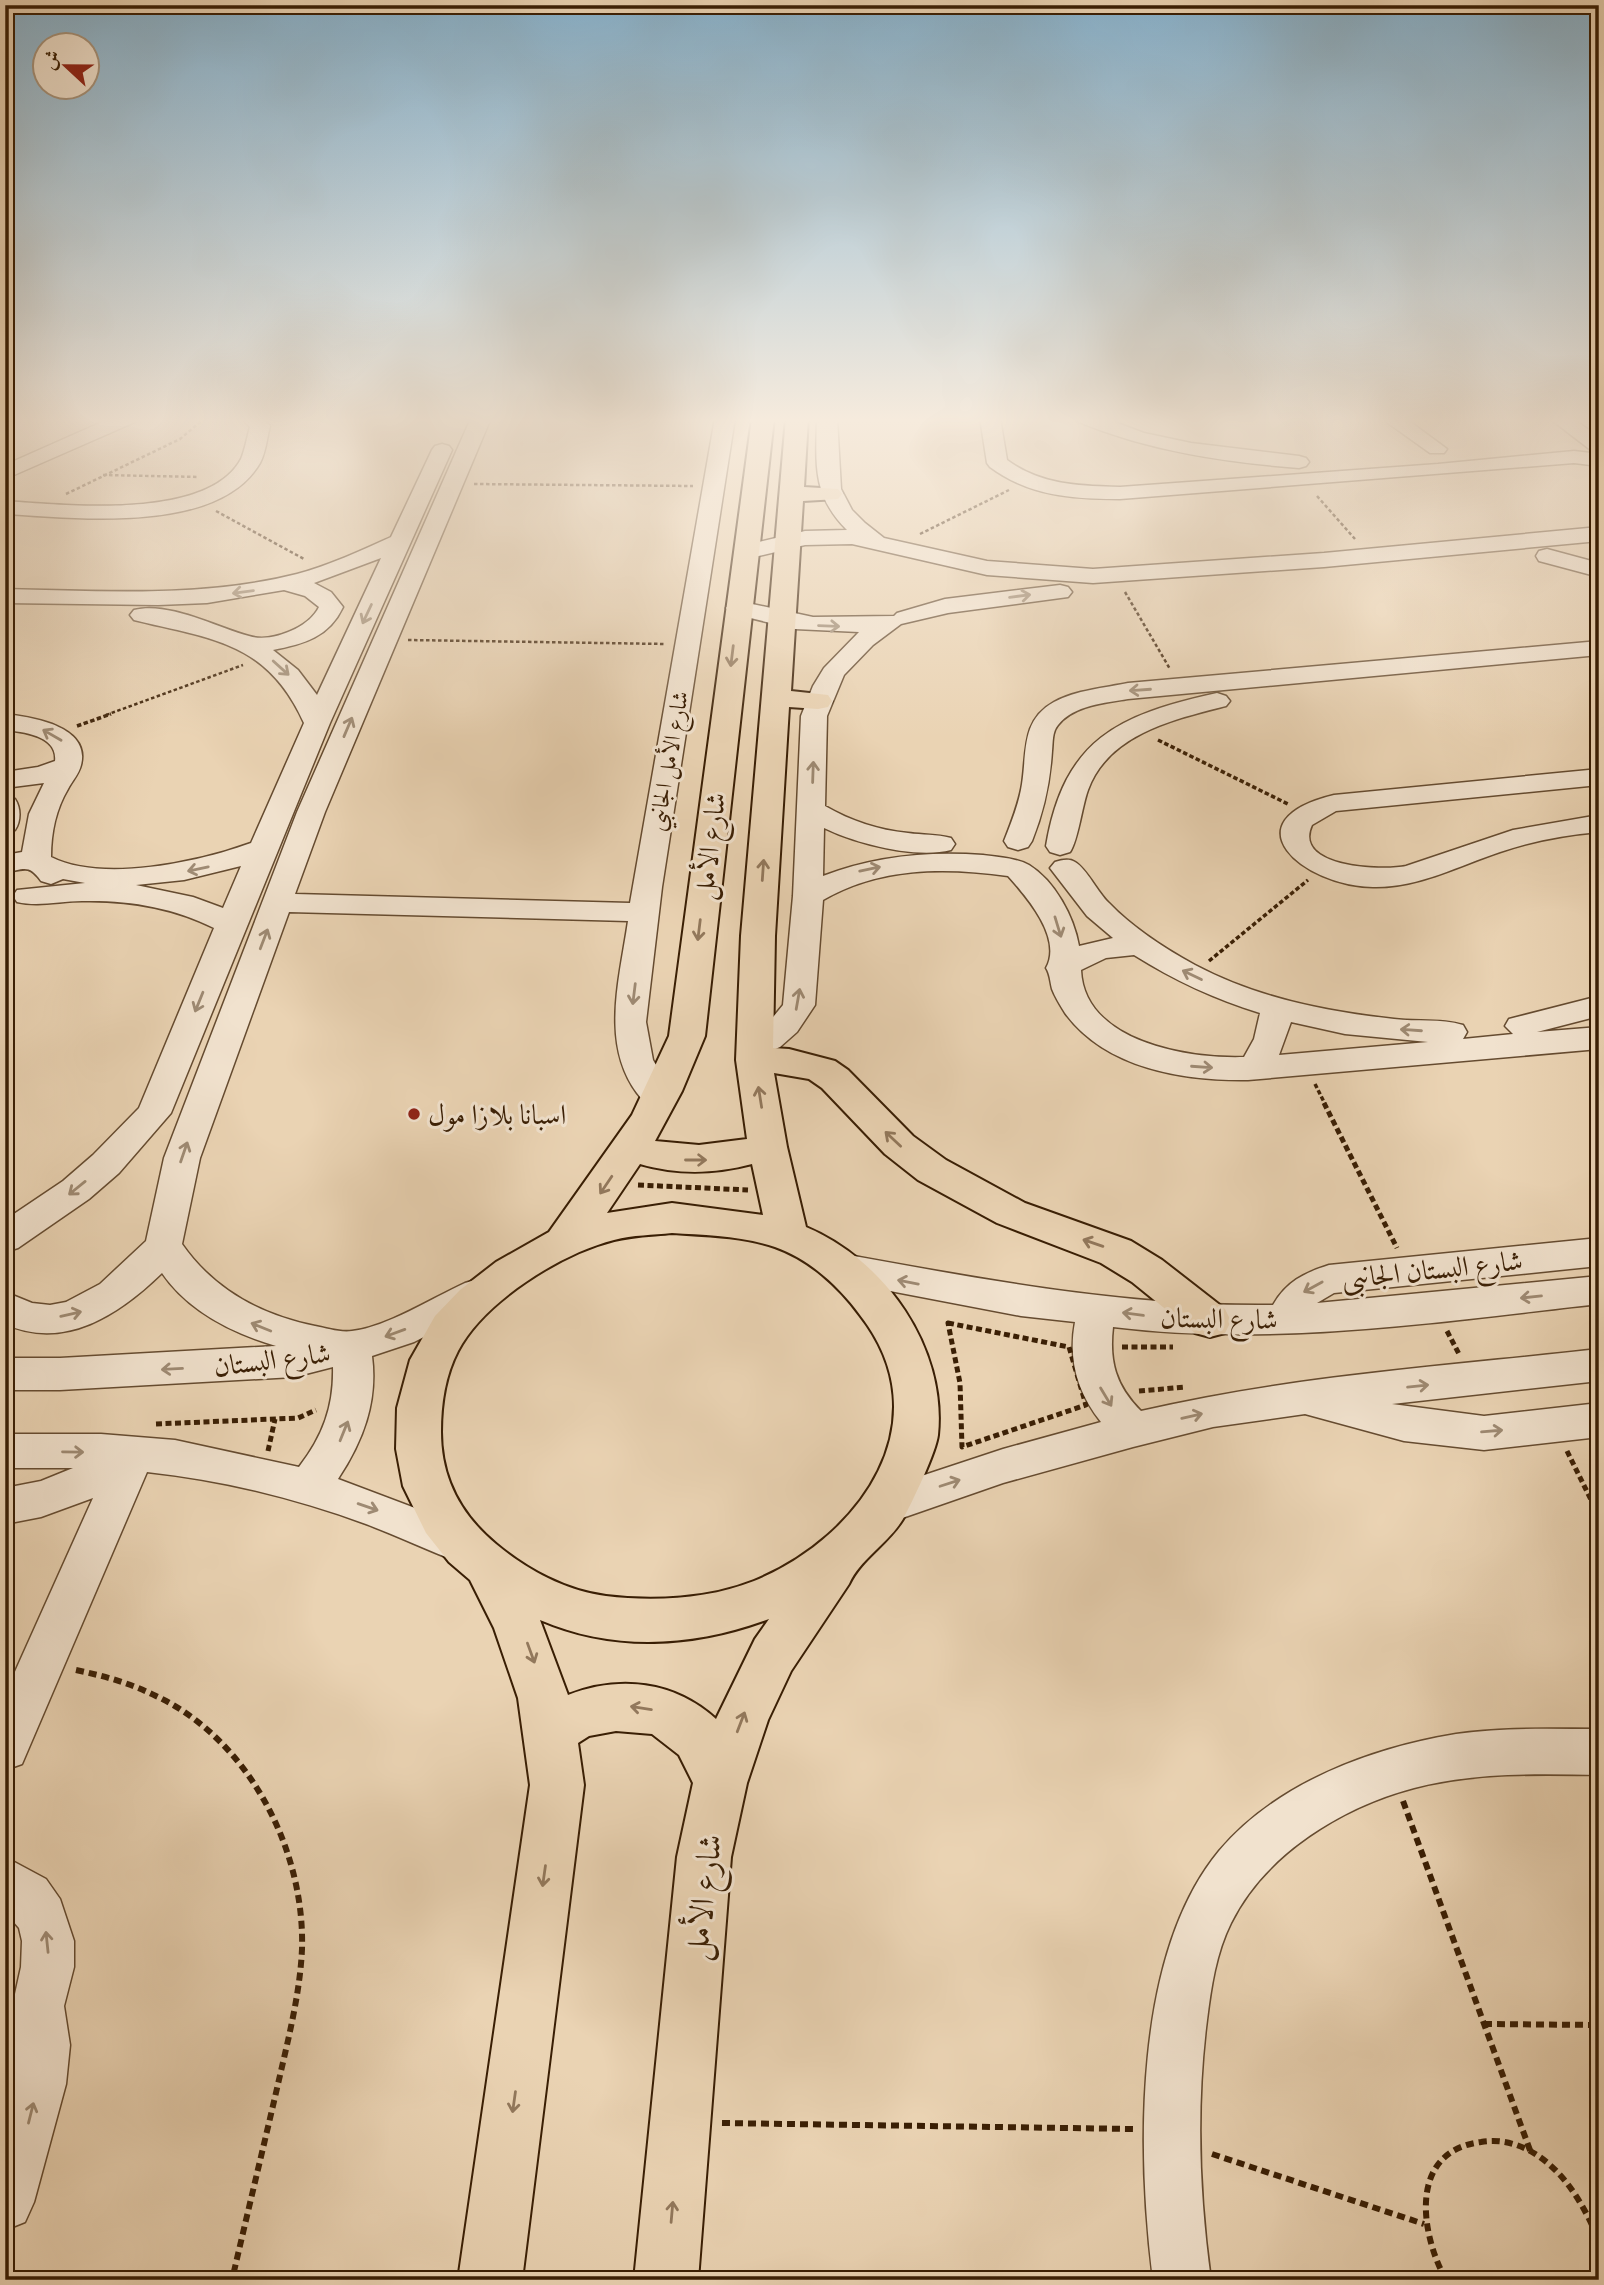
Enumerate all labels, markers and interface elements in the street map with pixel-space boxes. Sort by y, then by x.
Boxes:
north arrow [32,32,102,102]
text: ش [37,47,65,73]
one-way arrow [233,586,255,599]
one-way arrow [1008,589,1031,602]
one-way arrow [360,603,373,624]
one-way arrow [817,619,840,632]
one-way arrow [726,644,739,667]
one-way arrow [272,660,290,676]
one-way arrow [1130,684,1152,697]
street label: شارع الأمل الجانبي [640,689,700,834]
one-way arrow [342,717,355,739]
one-way arrow [42,728,62,742]
one-way arrow [806,761,819,784]
street label: شارع الأمل [685,790,739,902]
one-way arrow [757,859,770,882]
one-way arrow [858,862,881,876]
one-way arrow [187,863,210,877]
one-way arrow [1053,915,1066,937]
one-way arrow [692,919,705,941]
one-way arrow [258,928,271,950]
one-way arrow [1182,967,1203,981]
one-way arrow [627,982,640,1004]
one-way arrow [792,988,805,1011]
one-way arrow [192,991,205,1013]
one-way arrow [1400,1023,1423,1036]
one-way arrow [1191,1061,1213,1074]
one-way arrow [753,1086,766,1109]
place label: اسبانا بلازا مول [428,1097,566,1132]
marker: اسبانا بلازا مول [406,1106,422,1122]
one-way arrow [885,1131,902,1148]
one-way arrow [179,1141,191,1163]
one-way arrow [684,1153,707,1167]
one-way arrow [599,1174,613,1194]
one-way arrow [68,1181,86,1196]
one-way arrow [1082,1236,1104,1249]
street label: شارع البستان الجانبى [1340,1243,1525,1302]
one-way arrow [897,1275,920,1288]
one-way arrow [1304,1280,1324,1294]
one-way arrow [1520,1291,1543,1304]
street label: شارع البستان [1160,1300,1278,1343]
one-way arrow [59,1307,82,1320]
one-way arrow [1122,1308,1145,1321]
one-way arrow [251,1320,273,1333]
one-way arrow [384,1327,406,1340]
street label: شارع البستان [212,1335,333,1390]
one-way arrow [160,1363,183,1376]
one-way arrow [1406,1379,1428,1392]
one-way arrow [1099,1387,1113,1407]
one-way arrow [1180,1409,1203,1422]
one-way arrow [338,1421,351,1442]
one-way arrow [1480,1424,1503,1437]
one-way arrow [62,1445,85,1459]
one-way arrow [938,1476,960,1488]
one-way arrow [357,1501,378,1514]
one-way arrow [526,1641,538,1663]
one-way arrow [630,1701,653,1714]
one-way arrow [736,1711,749,1733]
street label: شارع الأمل [672,1831,739,1963]
one-way arrow [538,1864,551,1887]
one-way arrow [40,1931,53,1954]
one-way arrow [507,2090,520,2112]
one-way arrow [25,2102,38,2125]
one-way arrow [666,2201,679,2224]

